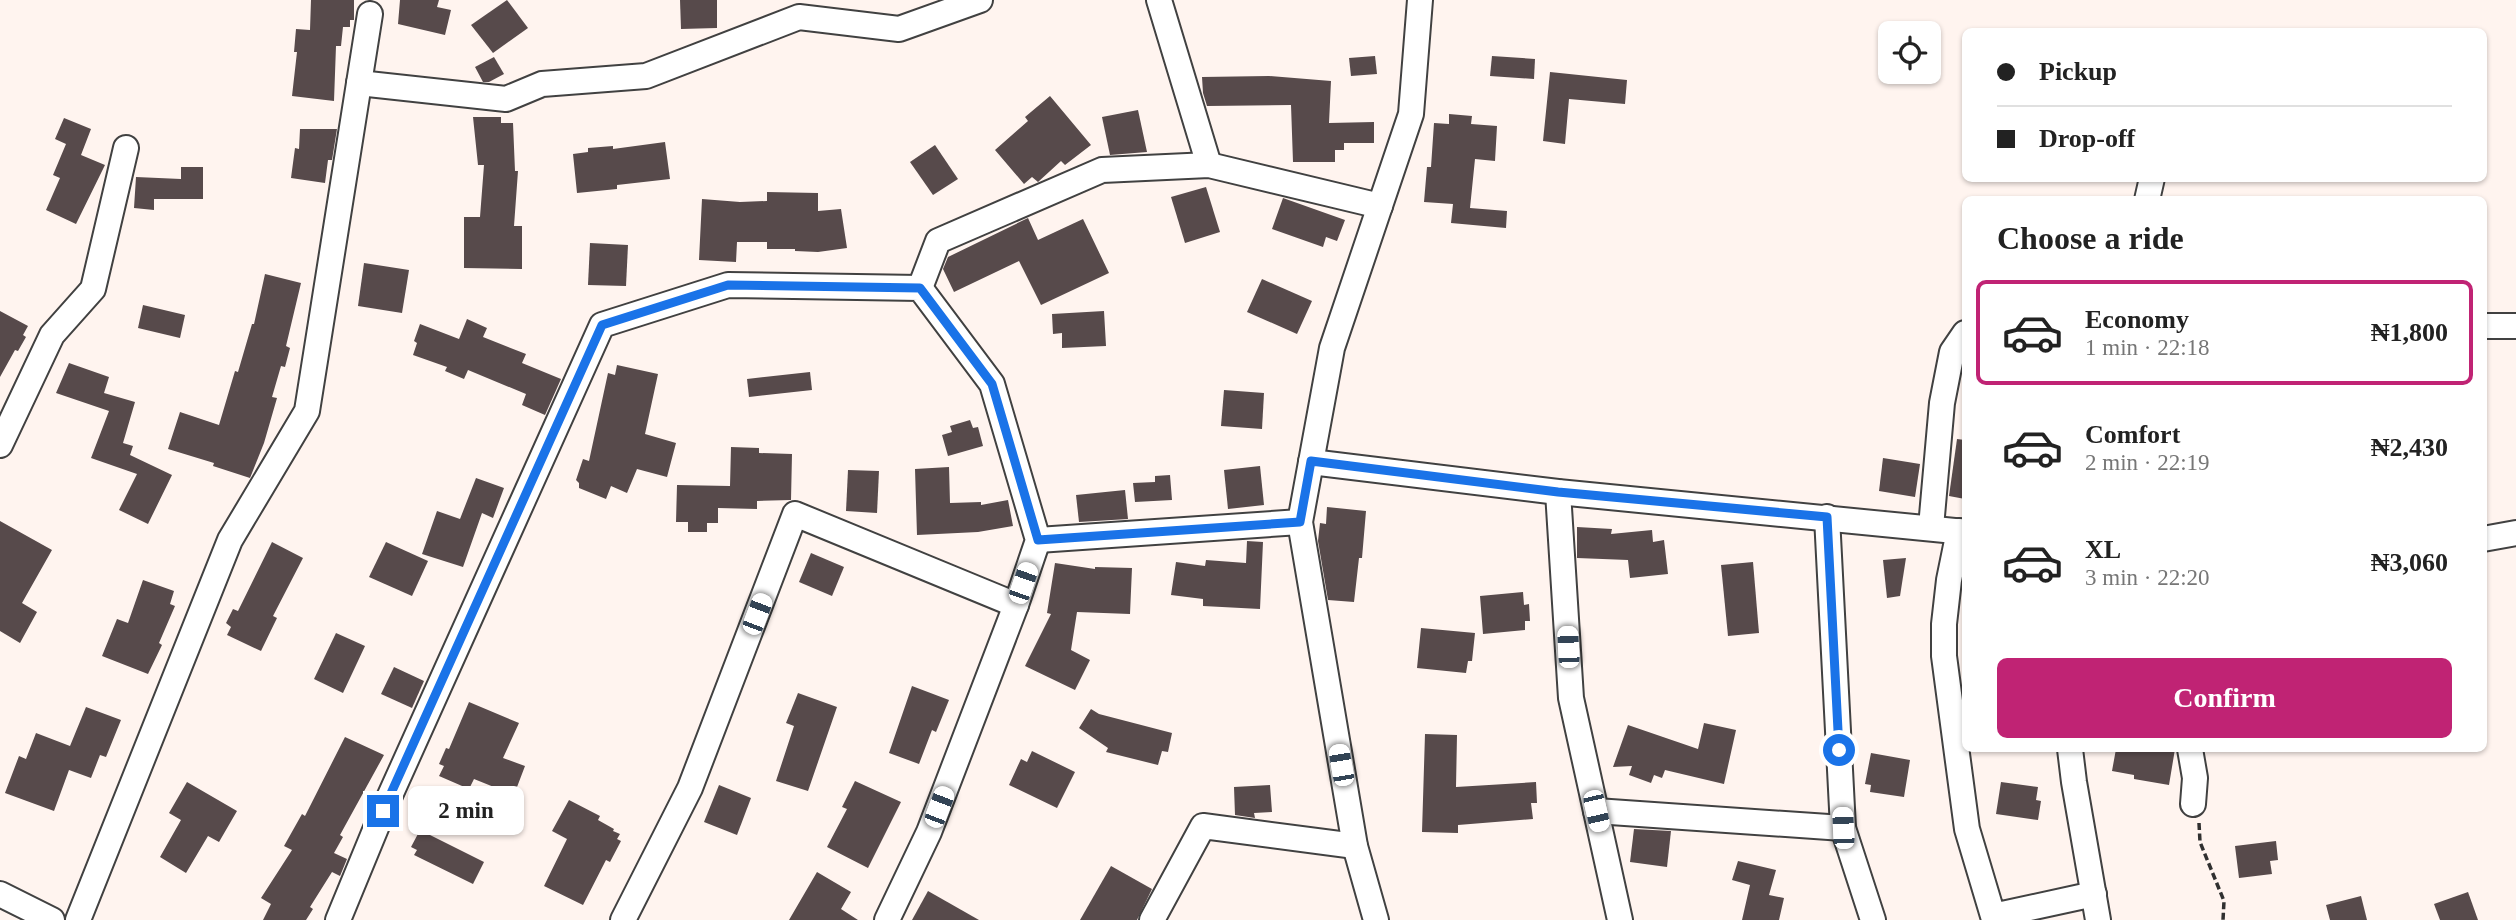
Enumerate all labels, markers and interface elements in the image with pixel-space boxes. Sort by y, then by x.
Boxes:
map controls [1878,21,1941,84]
button: locate [1878,21,1941,84]
text: Pickup [2039,57,2117,86]
text: Drop-off [2039,124,2135,153]
text: Choose a ride [1997,220,2184,256]
icon: car [2001,301,2064,364]
text: Economy [2085,305,2189,334]
text: ₦1,800 [2371,318,2448,347]
text: 1 min · 22:18 [2085,335,2210,360]
icon: car [2001,416,2064,479]
text: Comfort [2085,420,2180,449]
text: ₦2,430 [2371,433,2448,462]
text: 2 min · 22:19 [2085,450,2210,475]
icon: car [2001,531,2064,594]
text: XL [2085,535,2121,564]
text: ₦3,060 [2371,548,2448,577]
car [1007,560,1040,606]
text: 3 min · 22:20 [2085,565,2210,590]
car [740,591,775,637]
car [1557,625,1580,669]
button: Confirm [1997,658,2452,738]
route start [1823,734,1855,766]
car [1328,742,1355,788]
car [922,784,957,830]
callout: 2 min [408,786,523,836]
car [1582,788,1611,834]
route end [367,795,399,827]
text: 2 min [438,798,494,823]
car [1832,806,1855,850]

